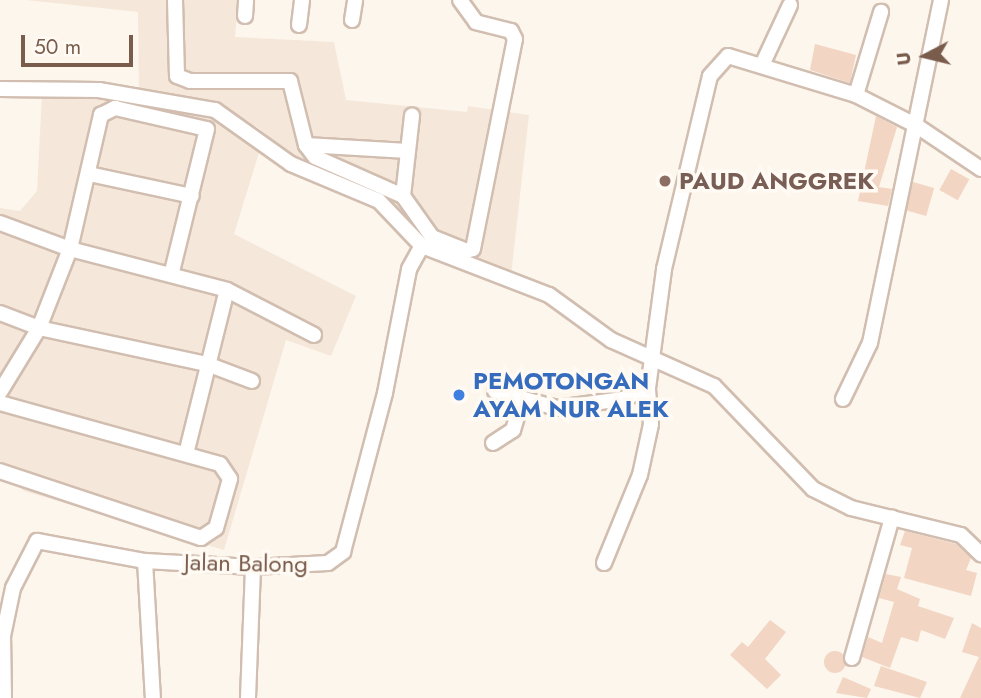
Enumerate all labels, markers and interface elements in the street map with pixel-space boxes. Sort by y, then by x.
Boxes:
scale bar [24,21,136,65]
north arrow [890,21,960,91]
text: 50 m [34,32,81,62]
text: U [889,50,918,67]
place label: PAUD ANGGREK [679,167,874,195]
marker: PAUD ANGGREK [657,173,673,189]
place label: PEMOTONGAN AYAM NUR ALEK [473,367,669,423]
marker: PEMOTONGAN AYAM NUR ALEK [451,387,467,403]
street label: Jalan Balong [184,548,308,578]

